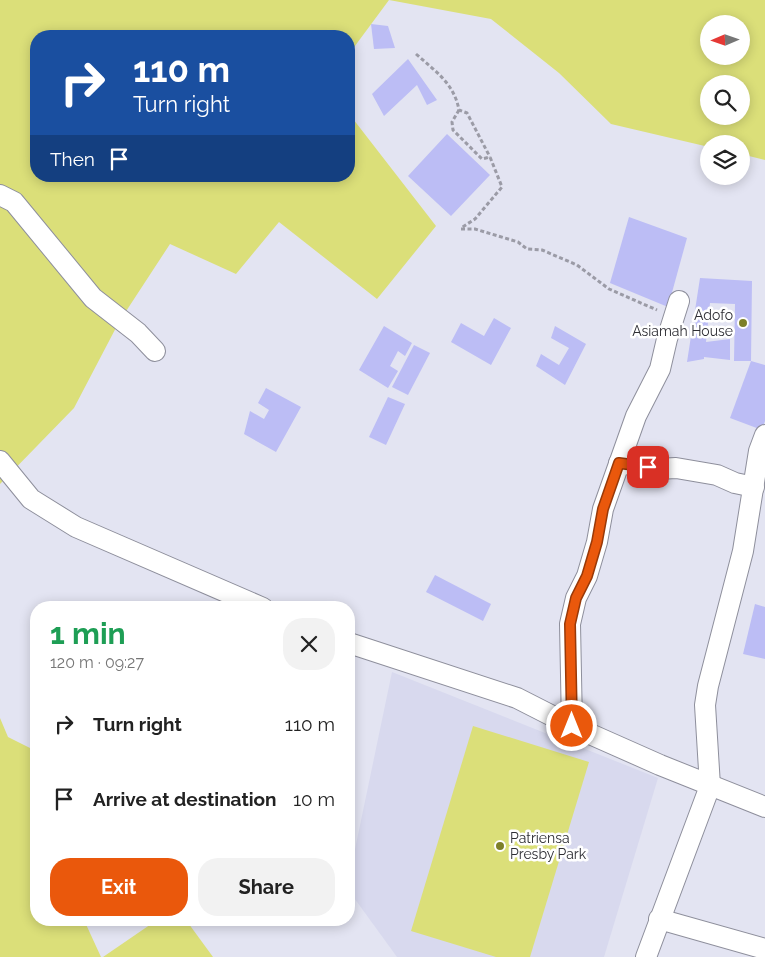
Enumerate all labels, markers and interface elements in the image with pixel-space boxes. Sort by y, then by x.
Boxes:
north arrow [700,15,750,65]
map controls [700,15,750,185]
text: 110 m [133,49,230,90]
icon: right [50,50,115,115]
button: search [700,75,750,125]
text: Turn right [133,91,230,117]
button: layers [700,135,750,185]
icon: arrive [105,145,133,173]
text: Then [50,148,95,170]
place label: Adofo Asiamah House [632,307,733,339]
marker: Adofo Asiamah House [737,317,749,329]
pin [627,446,669,488]
icon: arrive [634,453,662,481]
text: 1 min [50,616,126,651]
button: close [283,618,335,670]
text: 120 m · 09:27 [50,653,144,672]
position arrow [545,699,597,751]
icon: right [50,710,78,738]
text: Turn right [93,713,182,735]
text: 110 m [285,713,335,735]
icon: arrive [50,785,78,813]
text: Arrive at destination [93,788,277,810]
text: 10 m [293,788,335,810]
place label: Patriensa Presby Park [510,830,587,862]
marker: Patriensa Presby Park [494,840,506,852]
button: Exit [50,858,188,916]
button: Share [198,858,335,916]

